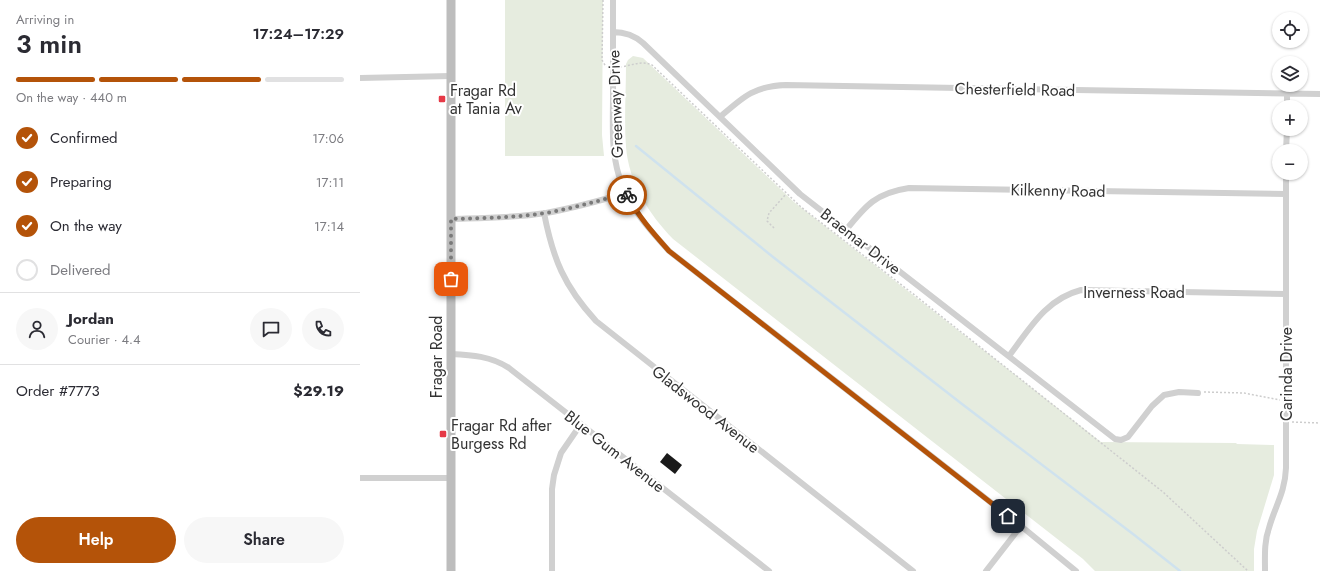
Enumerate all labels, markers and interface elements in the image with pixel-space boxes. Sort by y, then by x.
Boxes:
text: Arriving in [16,10,74,29]
map controls [1272,12,1308,180]
button: locate [1272,12,1308,48]
text: 17:24–17:29 [252,23,344,45]
text: 3 min [16,25,82,63]
street label: Greenway Drive [602,49,629,159]
button: layers [1272,56,1308,92]
street label: Chesterfield Road [954,77,1076,102]
place label: Fragar Rd at Tania Av [450,79,523,120]
text: On the way · 440 m [16,88,127,107]
marker: Fragar Rd at Tania Av [437,94,447,104]
button: + [1272,100,1308,136]
icon: check [16,127,38,149]
text: Confirmed [50,127,118,149]
text: 17:06 [312,129,344,148]
button: − [1272,144,1308,180]
icon: check [16,171,38,193]
text: Preparing [50,171,112,193]
text: 17:11 [316,173,344,192]
courier [607,175,647,215]
street label: Kilkenny Road [1010,178,1106,203]
icon: bike [616,184,638,206]
street label: Braemar Drive [816,203,906,280]
icon: check [16,215,38,237]
text: On the way [50,215,122,237]
text: 17:14 [314,217,344,236]
text: Delivered [50,259,111,281]
pin [434,262,468,296]
icon: bag [440,268,462,290]
street label: Inverness Road [1083,281,1185,304]
button: person [16,308,58,350]
text: Jordan [68,308,114,330]
button: chat [250,308,292,350]
button: phone [302,308,344,350]
street label: Fragar Road [425,316,448,398]
street label: Carinda Drive [1275,327,1298,421]
text: Courier · 4.4 [68,330,141,349]
street label: Gladswood Avenue [647,360,764,459]
text: Order #7773 [16,380,100,402]
text: $29.19 [293,380,344,402]
street label: Blue Gum Avenue [560,405,670,498]
place label: Fragar Rd after Burgess Rd [451,414,552,455]
marker: Fragar Rd after Burgess Rd [438,429,448,439]
pin [991,499,1025,533]
icon: home [997,505,1019,527]
button: Help [16,517,176,563]
button: Share [184,517,344,563]

